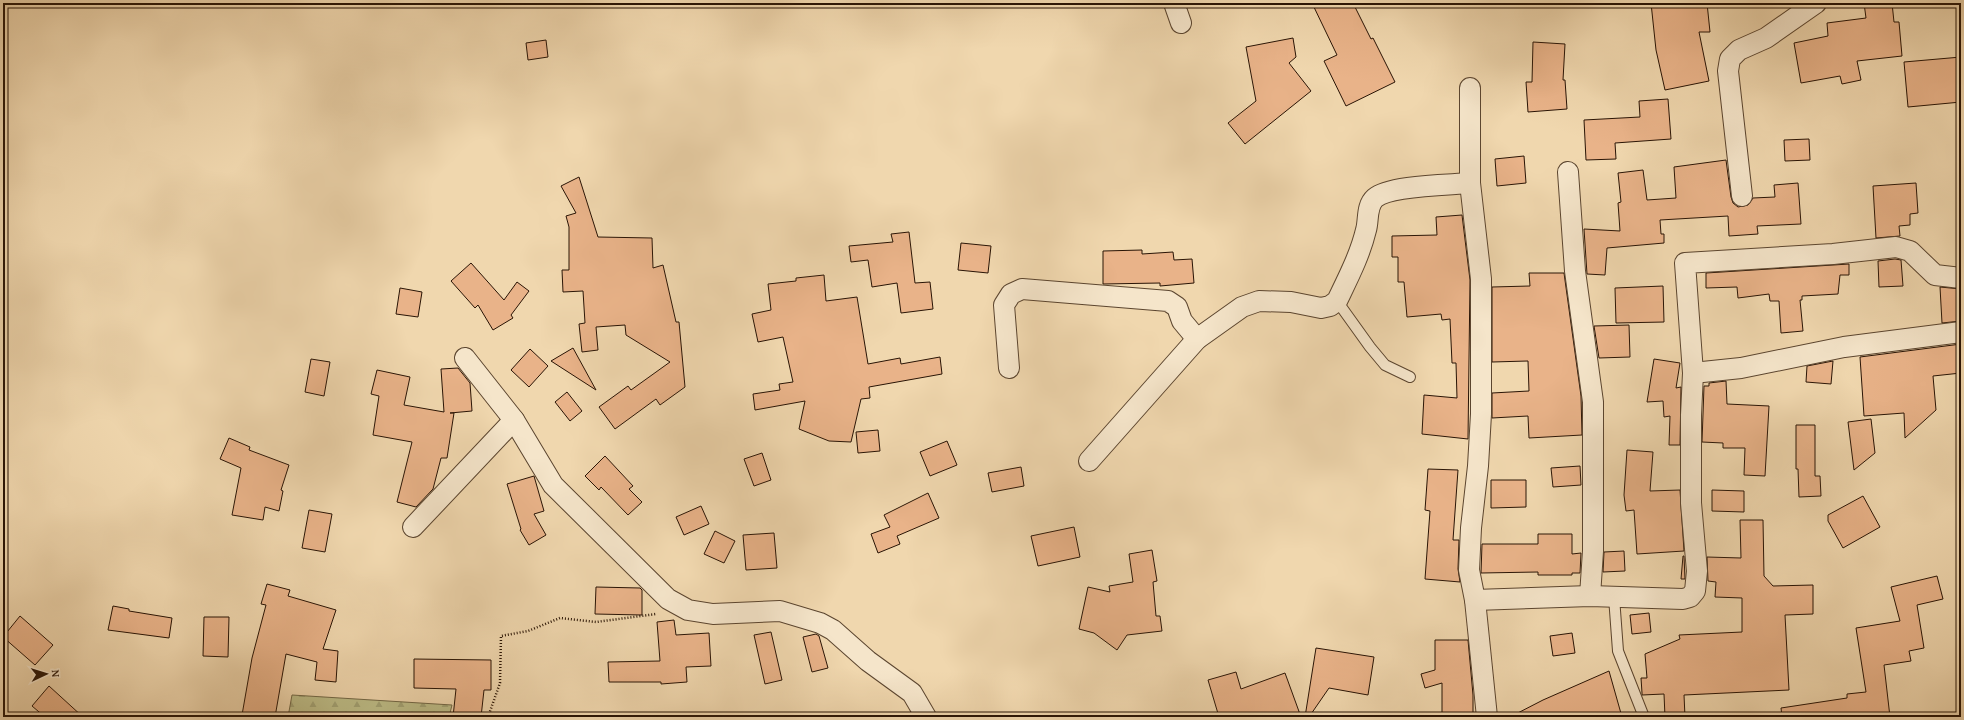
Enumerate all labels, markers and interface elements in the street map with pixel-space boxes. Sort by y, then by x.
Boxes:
north arrow [26,654,66,694]
text: N [48,669,64,678]

